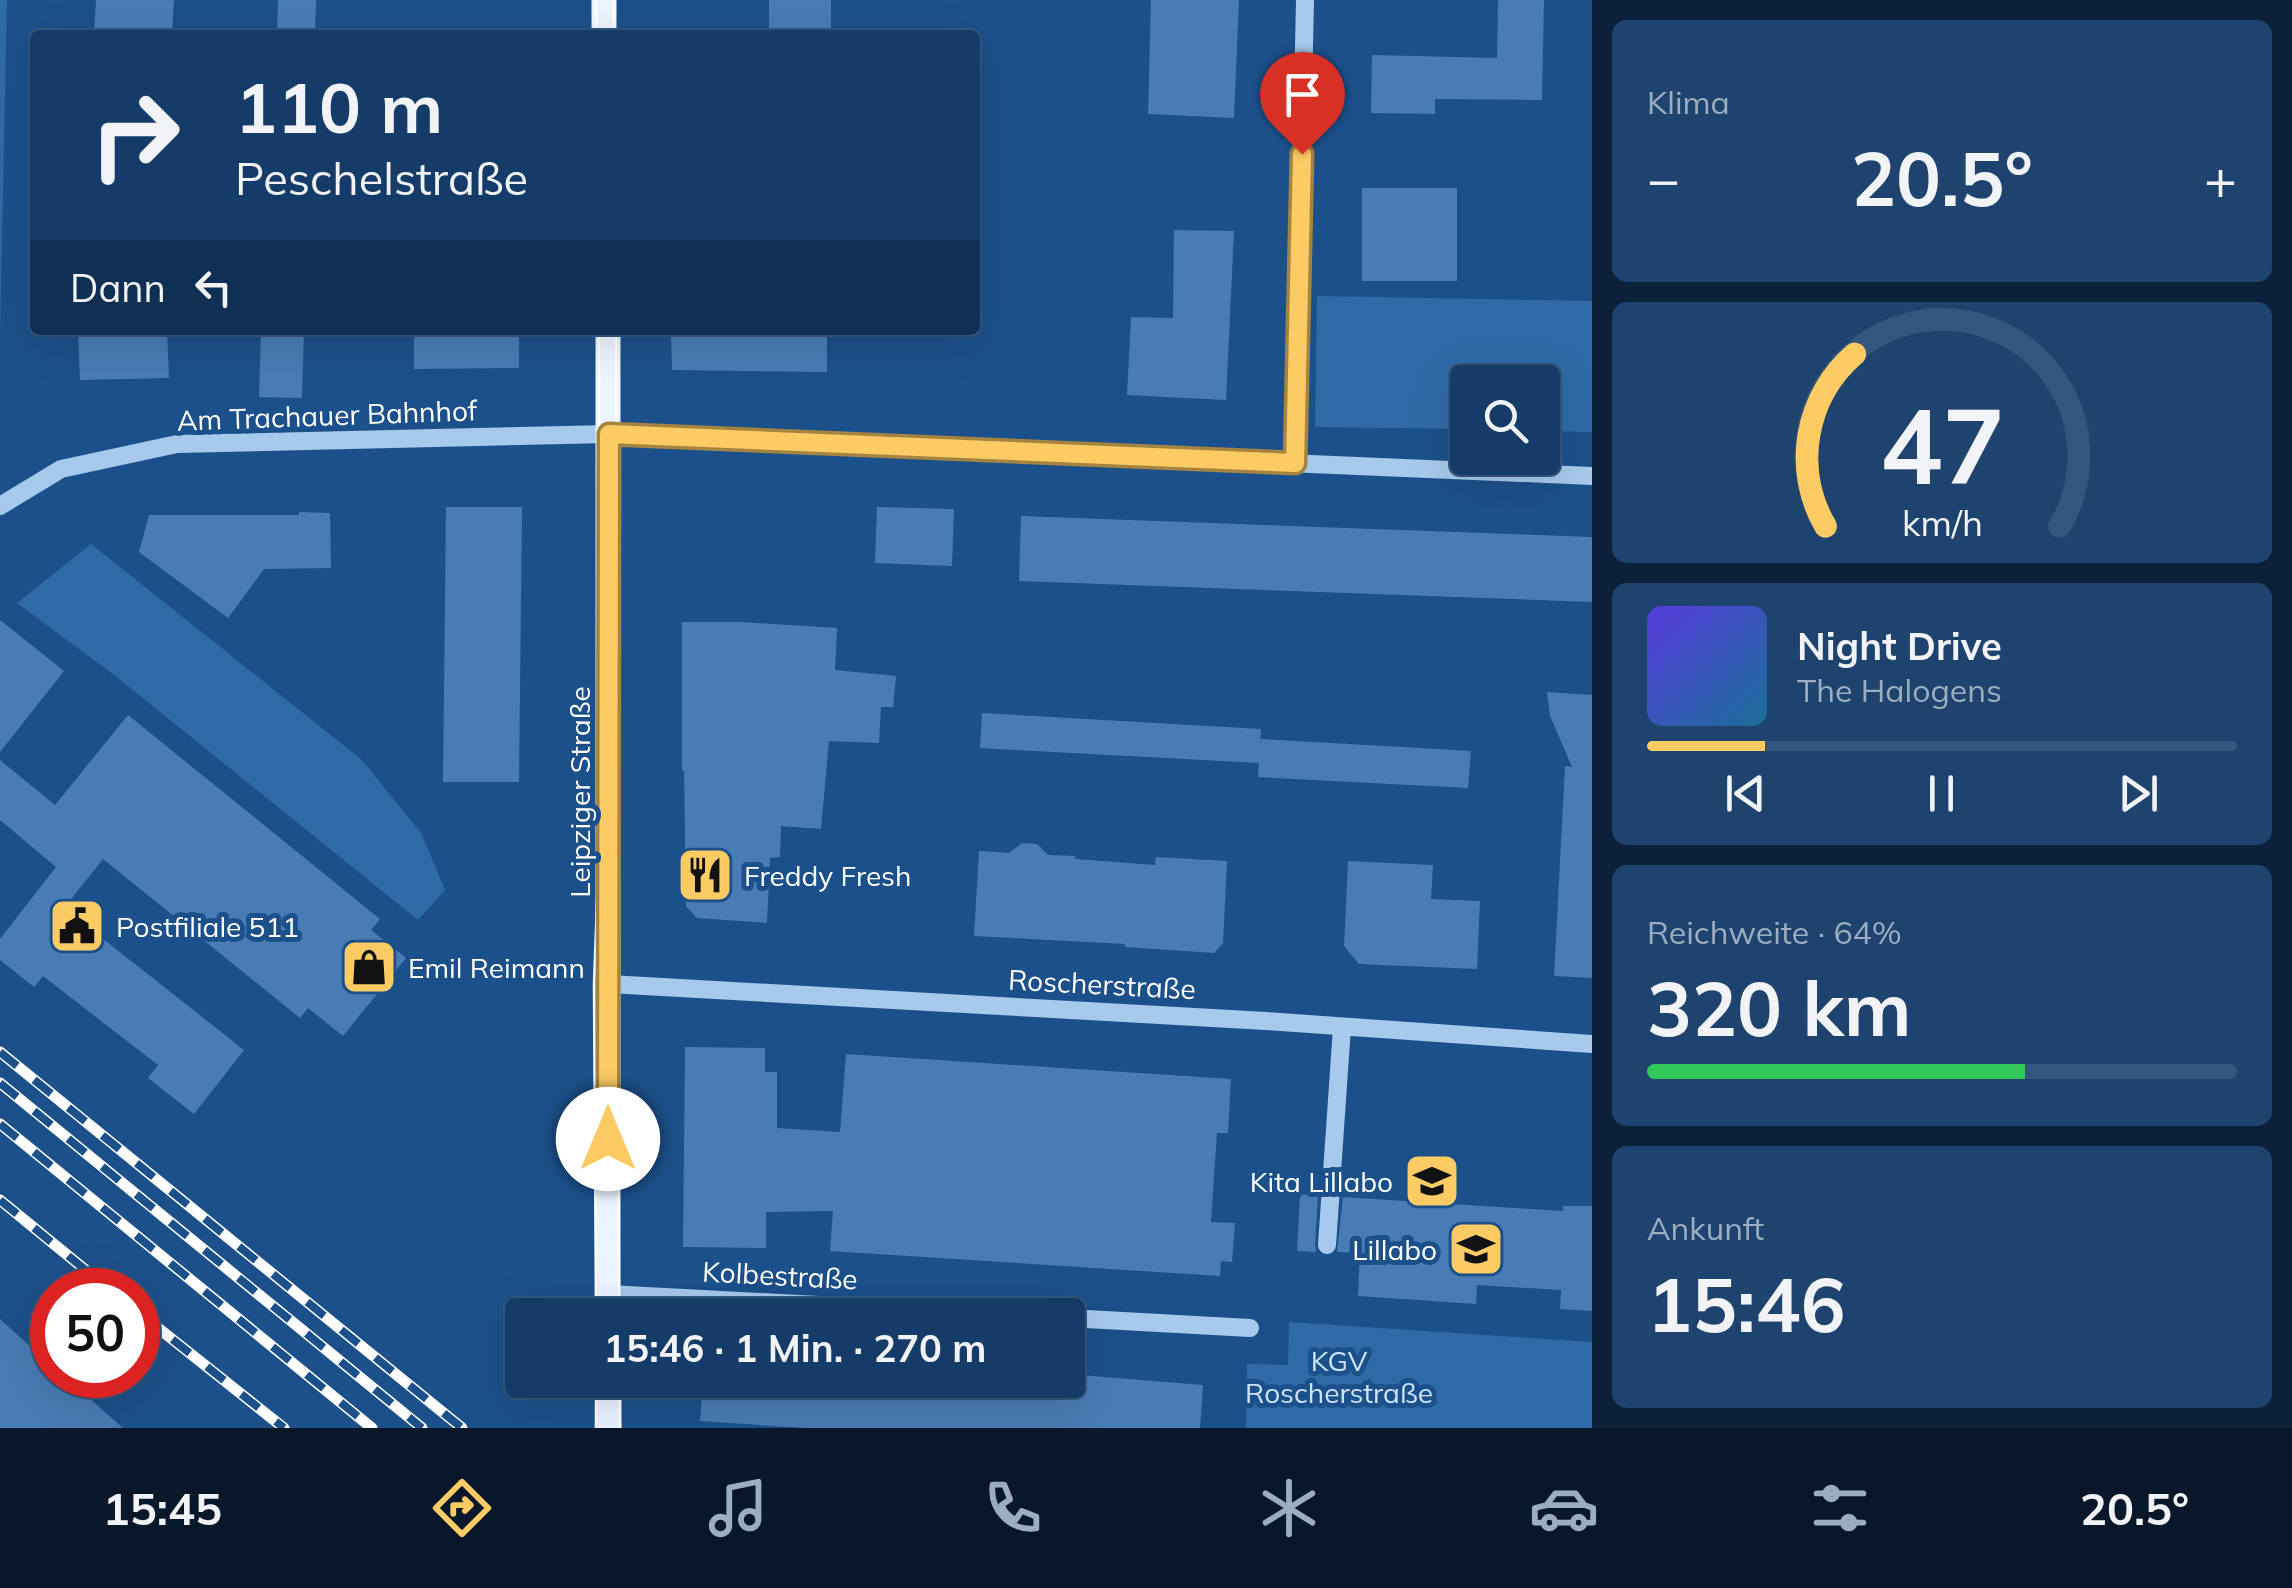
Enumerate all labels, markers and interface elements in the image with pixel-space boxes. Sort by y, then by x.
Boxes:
pin [1260,52,1345,155]
text: 110 m [235,63,443,151]
icon: arrive [1275,67,1330,122]
icon: right [70,70,200,200]
text: Klima [1647,82,1730,122]
text: 20.5° [1851,131,2033,225]
text: − [1647,144,1680,213]
text: + [2204,144,2237,213]
text: Peschelstraße [235,150,528,206]
icon: left [186,260,241,315]
text: Dann [70,264,166,312]
map controls [1450,365,1560,475]
button: search [1450,365,1560,475]
text: 47 [1880,379,2004,510]
street label: Am Trachauer Bahnhof [176,392,478,438]
text: km/h [1902,500,1982,545]
text: Night Drive [1797,622,2002,670]
text: The Halogens [1797,670,2002,710]
street label: Leipziger Straße [562,686,597,898]
icon: previous [1718,766,1773,821]
icon: pause [1914,766,1969,821]
icon: next [2111,766,2166,821]
restaurant icon: Freddy Fresh [675,845,735,905]
place label: Freddy Fresh [744,858,911,893]
public building icon: Postfiliale 511 [47,896,107,956]
place label: Postfiliale 511 [116,909,299,944]
text: Reichweite · 64% [1647,912,1902,952]
shop icon: Emil Reimann [339,937,399,997]
place label: Emil Reimann [408,950,585,985]
text: 320 km [1647,961,1911,1055]
street label: Roscherstraße [1007,962,1197,1006]
position arrow [556,1087,660,1191]
school or university icon: Kita Lillabo [1402,1151,1462,1211]
place label: Kita Lillabo [1250,1164,1393,1199]
text: Ankunft [1647,1208,1764,1248]
school or university icon: Lillabo [1446,1219,1506,1279]
place label: Lillabo [1352,1232,1437,1267]
street label: Kolbestraße [701,1253,859,1297]
text: 15:46 [1647,1257,1846,1351]
speed limit sign: 50 [30,1268,160,1398]
text: 15:46 · 1 Min. · 270 m [604,1324,986,1372]
park label: KGV Roscherstraße [1245,1343,1433,1410]
icon: directions [427,1473,497,1543]
icon: music [703,1473,773,1543]
icon: phone [978,1473,1048,1543]
icon: climate [1254,1473,1324,1543]
icon: car [1529,1473,1599,1543]
icon: filters [1805,1473,1875,1543]
text: 15:45 [103,1480,222,1536]
text: 20.5° [2080,1480,2189,1536]

